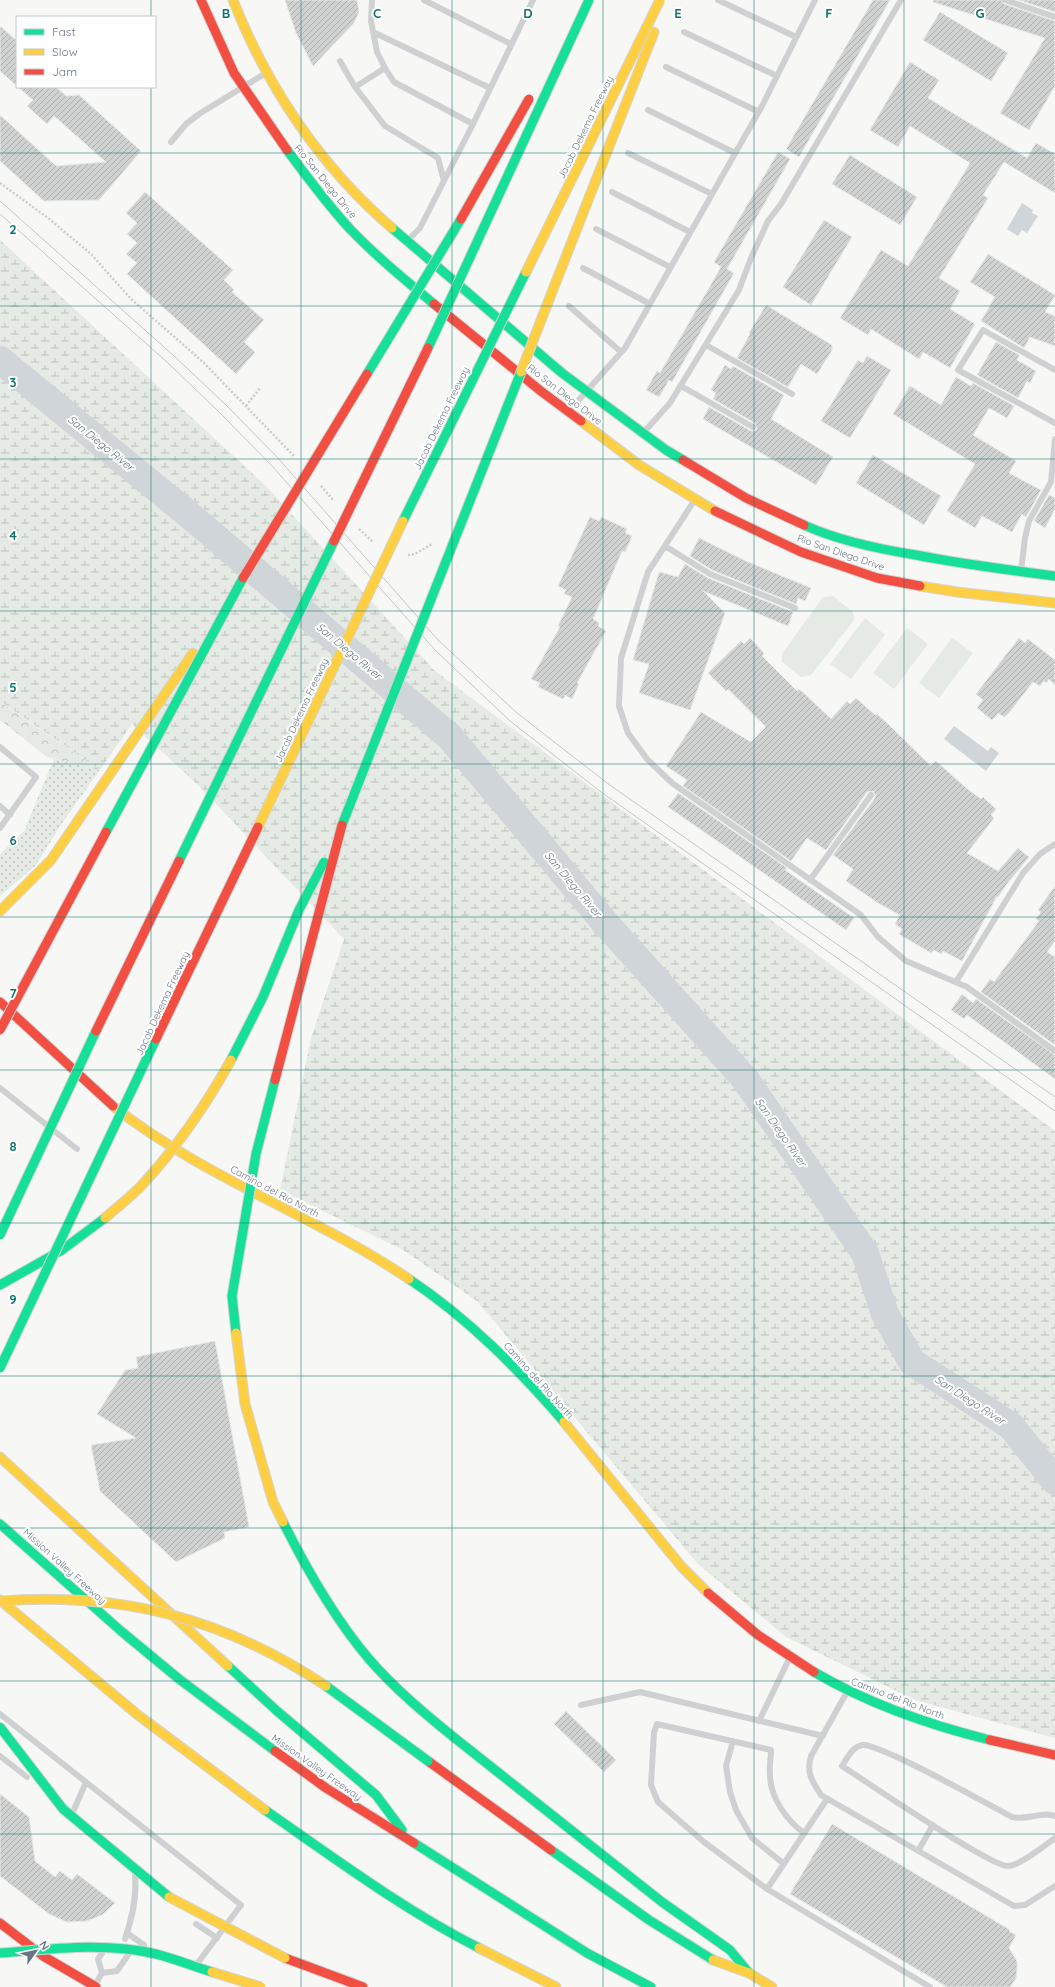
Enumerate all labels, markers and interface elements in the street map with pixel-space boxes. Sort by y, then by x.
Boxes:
text: B [222,5,230,21]
text: C [373,5,381,21]
text: D [523,5,533,21]
text: E [674,5,682,21]
text: F [825,5,833,21]
text: G [975,5,985,21]
legend [16,16,156,88]
text: Fast [52,24,76,39]
text: Slow [52,44,78,59]
text: Jam [52,64,77,79]
street label: Jacob Dekema Freeway [555,73,616,181]
street label: Rio San Diego Drive [292,142,360,221]
text: 2 [9,221,17,237]
street label: Rio San Diego Drive [525,361,605,428]
street label: Jacob Dekema Freeway [411,364,472,472]
text: 3 [10,374,17,390]
water label: San Diego River [65,412,138,475]
text: 4 [9,527,17,543]
street label: Rio San Diego Drive [795,531,887,574]
water label: San Diego River [314,620,386,683]
street label: Jacob Dekema Freeway [272,656,331,764]
text: 5 [9,679,17,695]
text: 6 [9,832,17,848]
water label: San Diego River [542,849,605,921]
street label: Jacob Dekema Freeway [133,949,192,1057]
text: 7 [9,985,17,1001]
water label: San Diego River [752,1095,811,1171]
text: 8 [9,1138,17,1154]
street label: Camino del Rio North [228,1162,322,1220]
text: 9 [9,1291,17,1307]
street label: Camino del Rio North [501,1339,577,1421]
water label: San Diego River [932,1372,1009,1429]
street label: Mission Valley Freeway [20,1526,109,1607]
street label: Camino del Rio North [849,1675,946,1722]
street label: Mission Valley Freeway [269,1731,364,1804]
north arrow [16,1931,56,1971]
text: N [36,1938,52,1953]

